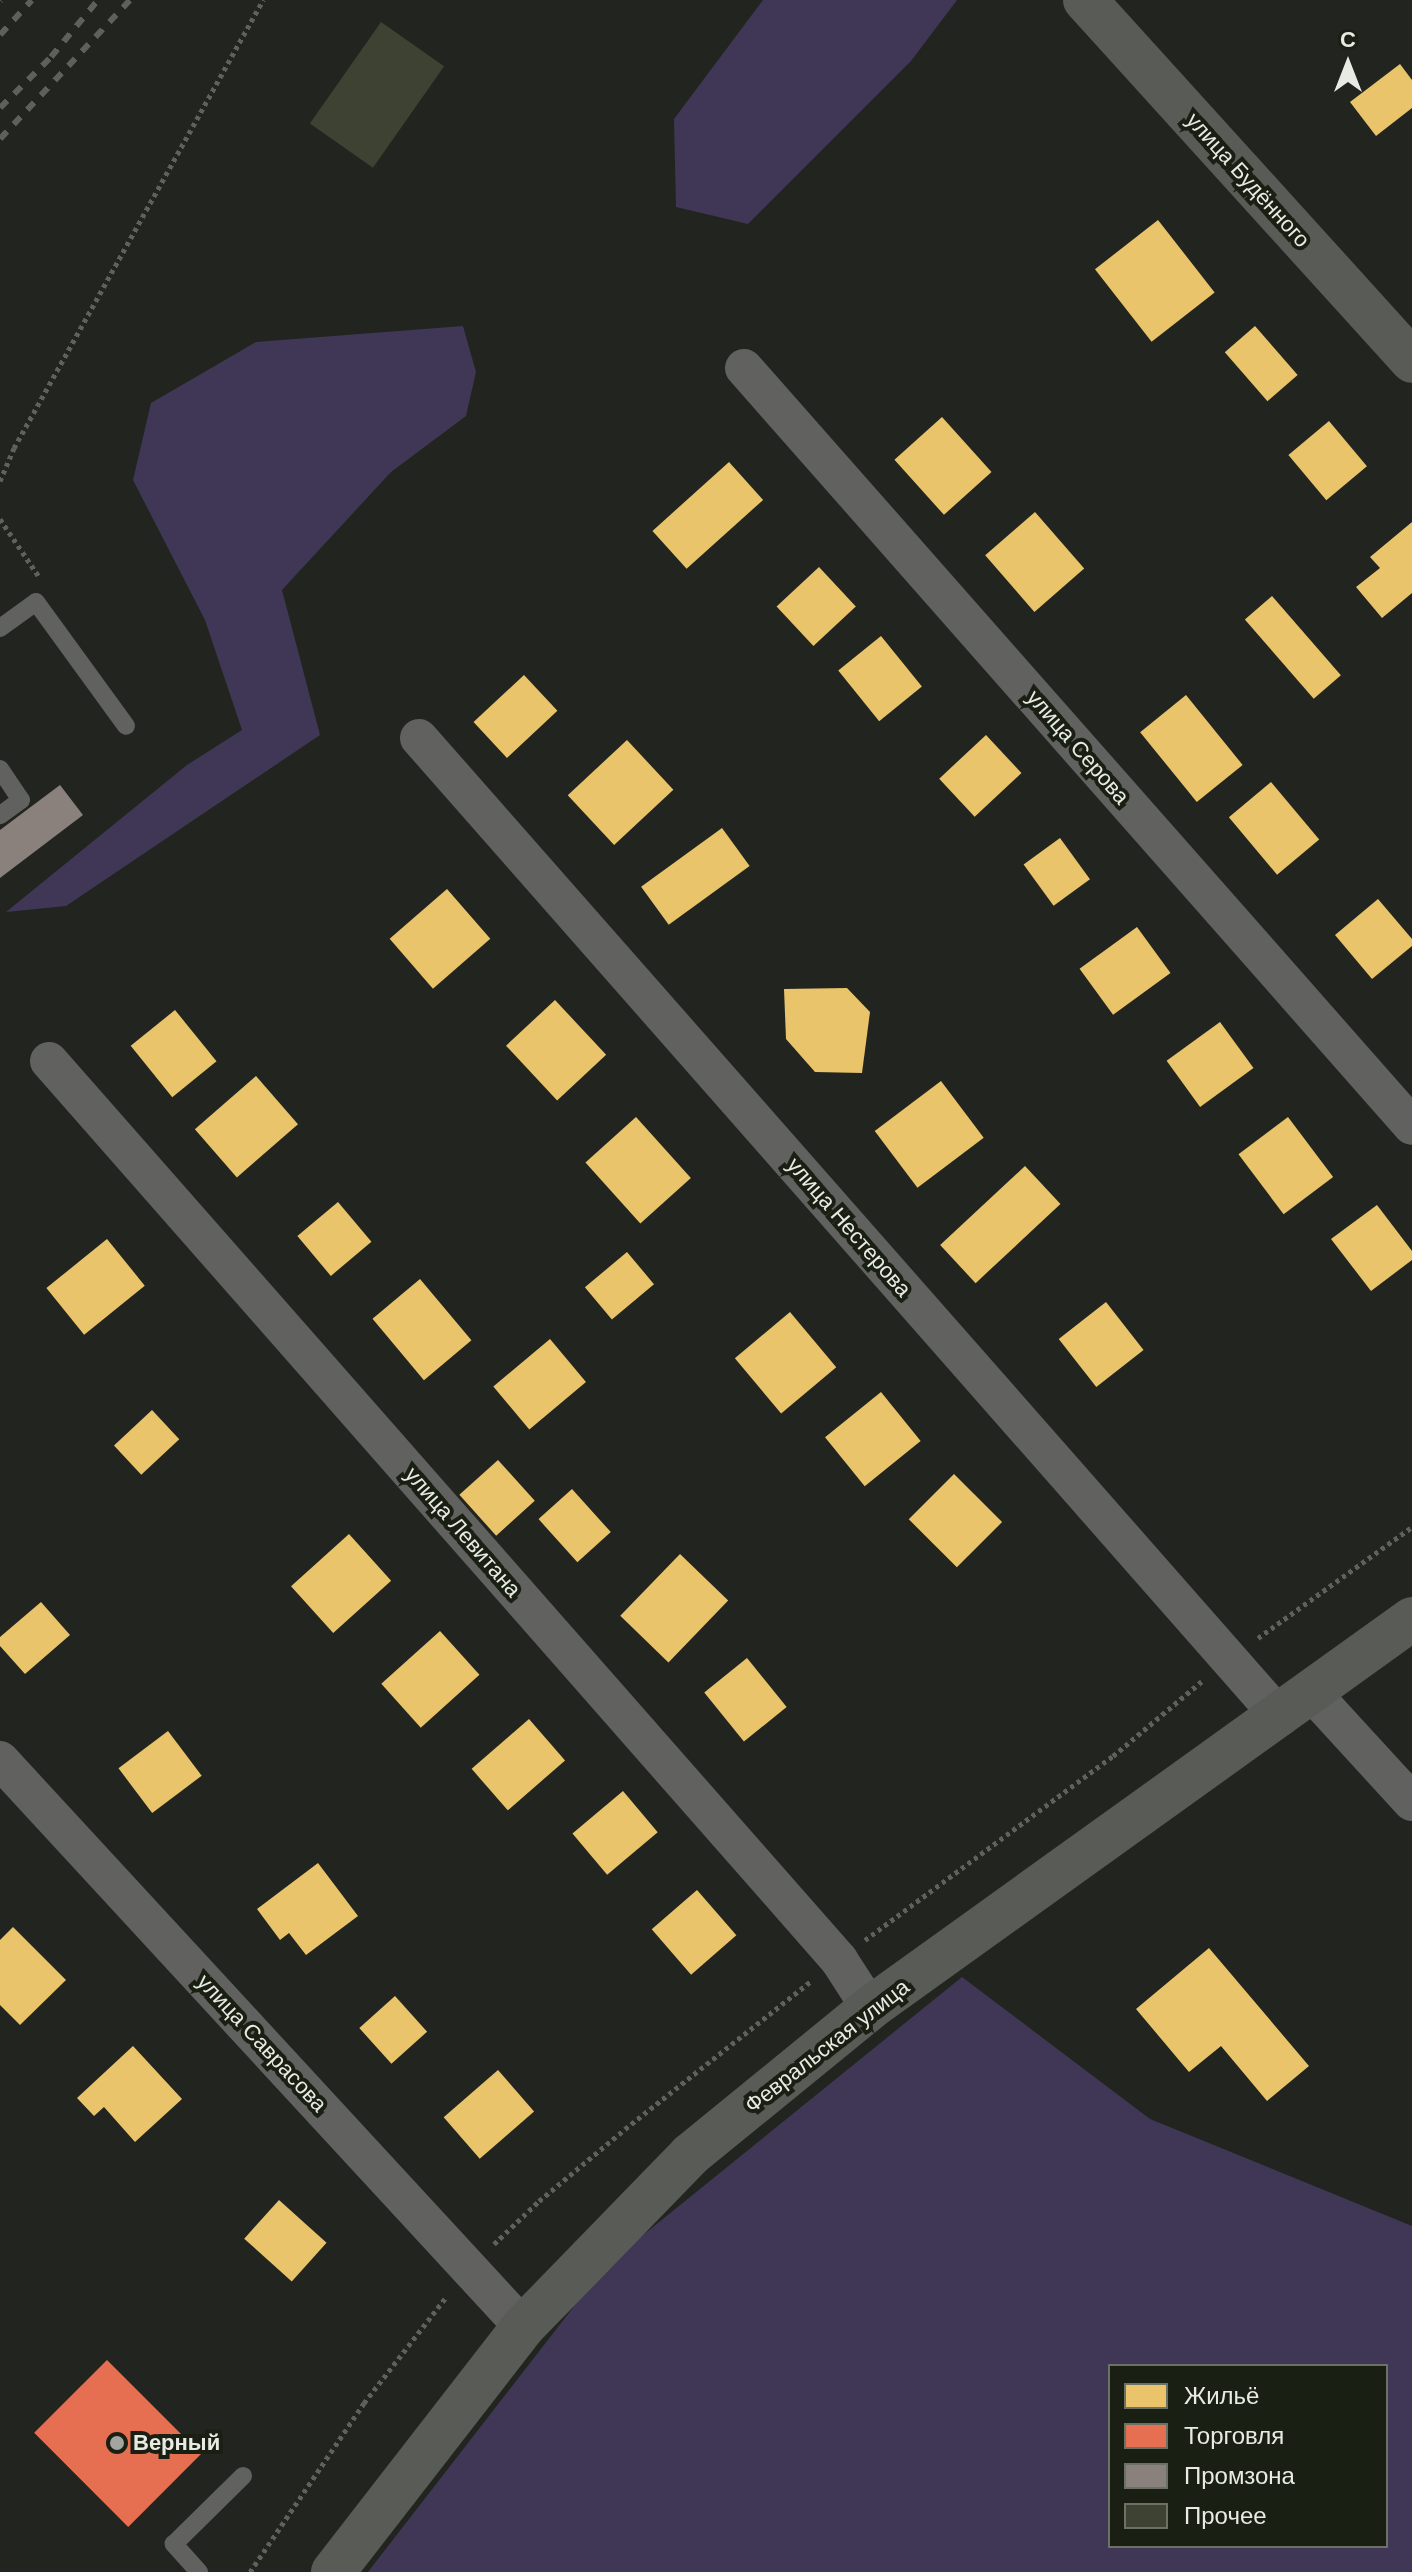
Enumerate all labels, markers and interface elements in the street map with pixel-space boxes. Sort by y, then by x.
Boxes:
north arrow [1308,24,1388,104]
text: С [1340,27,1356,52]
street label: улица Будённого [1181,107,1315,253]
street label: улица Серова [1021,684,1135,810]
street label: улица Нестерова [781,1152,917,1302]
street label: улица Левитана [399,1462,527,1602]
street label: улица Саврасова [192,1969,332,2117]
street label: Февральская улица [740,1974,914,2118]
legend [1108,2364,1388,2548]
text: Жильё [1184,2382,1259,2409]
text: Торговля [1184,2422,1284,2449]
place label: Верный [133,2430,220,2456]
marker: Верный [108,2434,126,2452]
text: Промзона [1184,2462,1295,2489]
text: Прочее [1184,2502,1267,2529]

